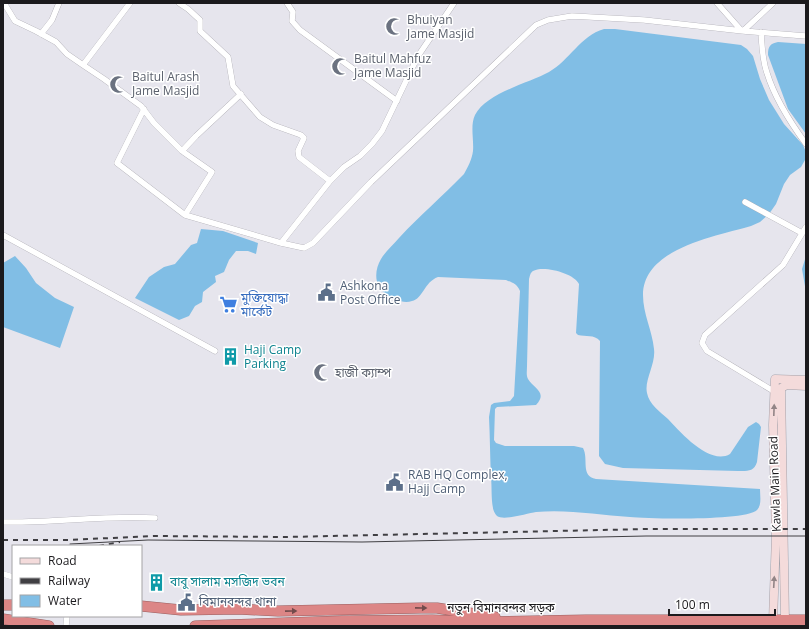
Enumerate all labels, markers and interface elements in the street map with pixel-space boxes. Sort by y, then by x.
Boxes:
place label: Bhuiyan Jame Masjid [406,11,474,42]
mosque icon: Bhuiyan Jame Masjid [384,17,404,37]
place label: Baitul Mahfuz Jame Masjid [353,50,431,81]
mosque icon: Baitul Mahfuz Jame Masjid [331,56,351,76]
place label: Baitul Arash Jame Masjid [131,68,199,99]
mosque icon: Baitul Arash Jame Masjid [109,74,129,94]
place label: Ashkona Post Office [340,277,401,308]
public building icon: Ashkona Post Office [317,283,337,303]
place label: মুক্তিযোদ্ধা মার্কেট [240,289,289,320]
supermarket icon: মুক্তিযোদ্ধা মার্কেট [218,295,238,315]
place label: Haji Camp Parking [244,341,301,372]
building icon: Haji Camp Parking [221,347,241,367]
mosque icon: হাজী ক্যাম্প [312,363,332,383]
place label: হাজী ক্যাম্প [334,364,392,381]
one-way arrow [771,403,777,416]
street label: Kawla Main Road [764,436,785,532]
place label: RAB HQ Complex, Hajj Camp [408,466,508,497]
public building icon: RAB HQ Complex, Hajj Camp [385,472,405,492]
legend [12,545,142,617]
text: Road [48,552,77,569]
text: Railway [48,572,91,589]
building icon: বাবু সালাম মসজিদ ভবন [147,572,167,592]
place label: বাবু সালাম মসজিদ ভবন [169,573,285,590]
one-way arrow [771,575,777,588]
scale bar [669,591,775,617]
text: Water [48,592,82,609]
public building icon: বিমানবন্দর থানা [176,592,196,612]
place label: বিমানবন্দর থানা [198,593,277,610]
text: 100 m [675,596,710,613]
street label: নতুন বিমানবন্দর সড়ক [446,599,555,616]
one-way arrow [415,605,428,611]
one-way arrow [285,608,298,614]

